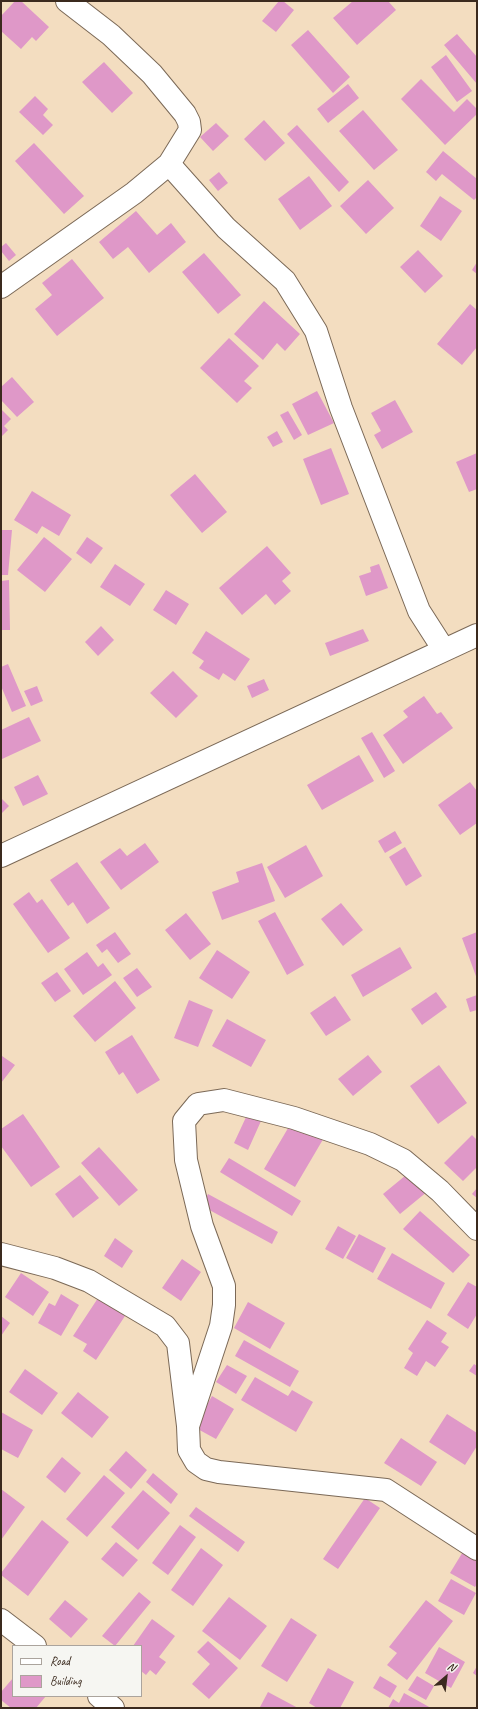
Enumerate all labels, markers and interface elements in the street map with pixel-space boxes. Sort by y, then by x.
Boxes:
legend [12,1645,142,1697]
text: Road [50,1653,70,1669]
north arrow [426,1657,466,1697]
text: N [445,1659,458,1674]
text: Building [50,1673,82,1689]

